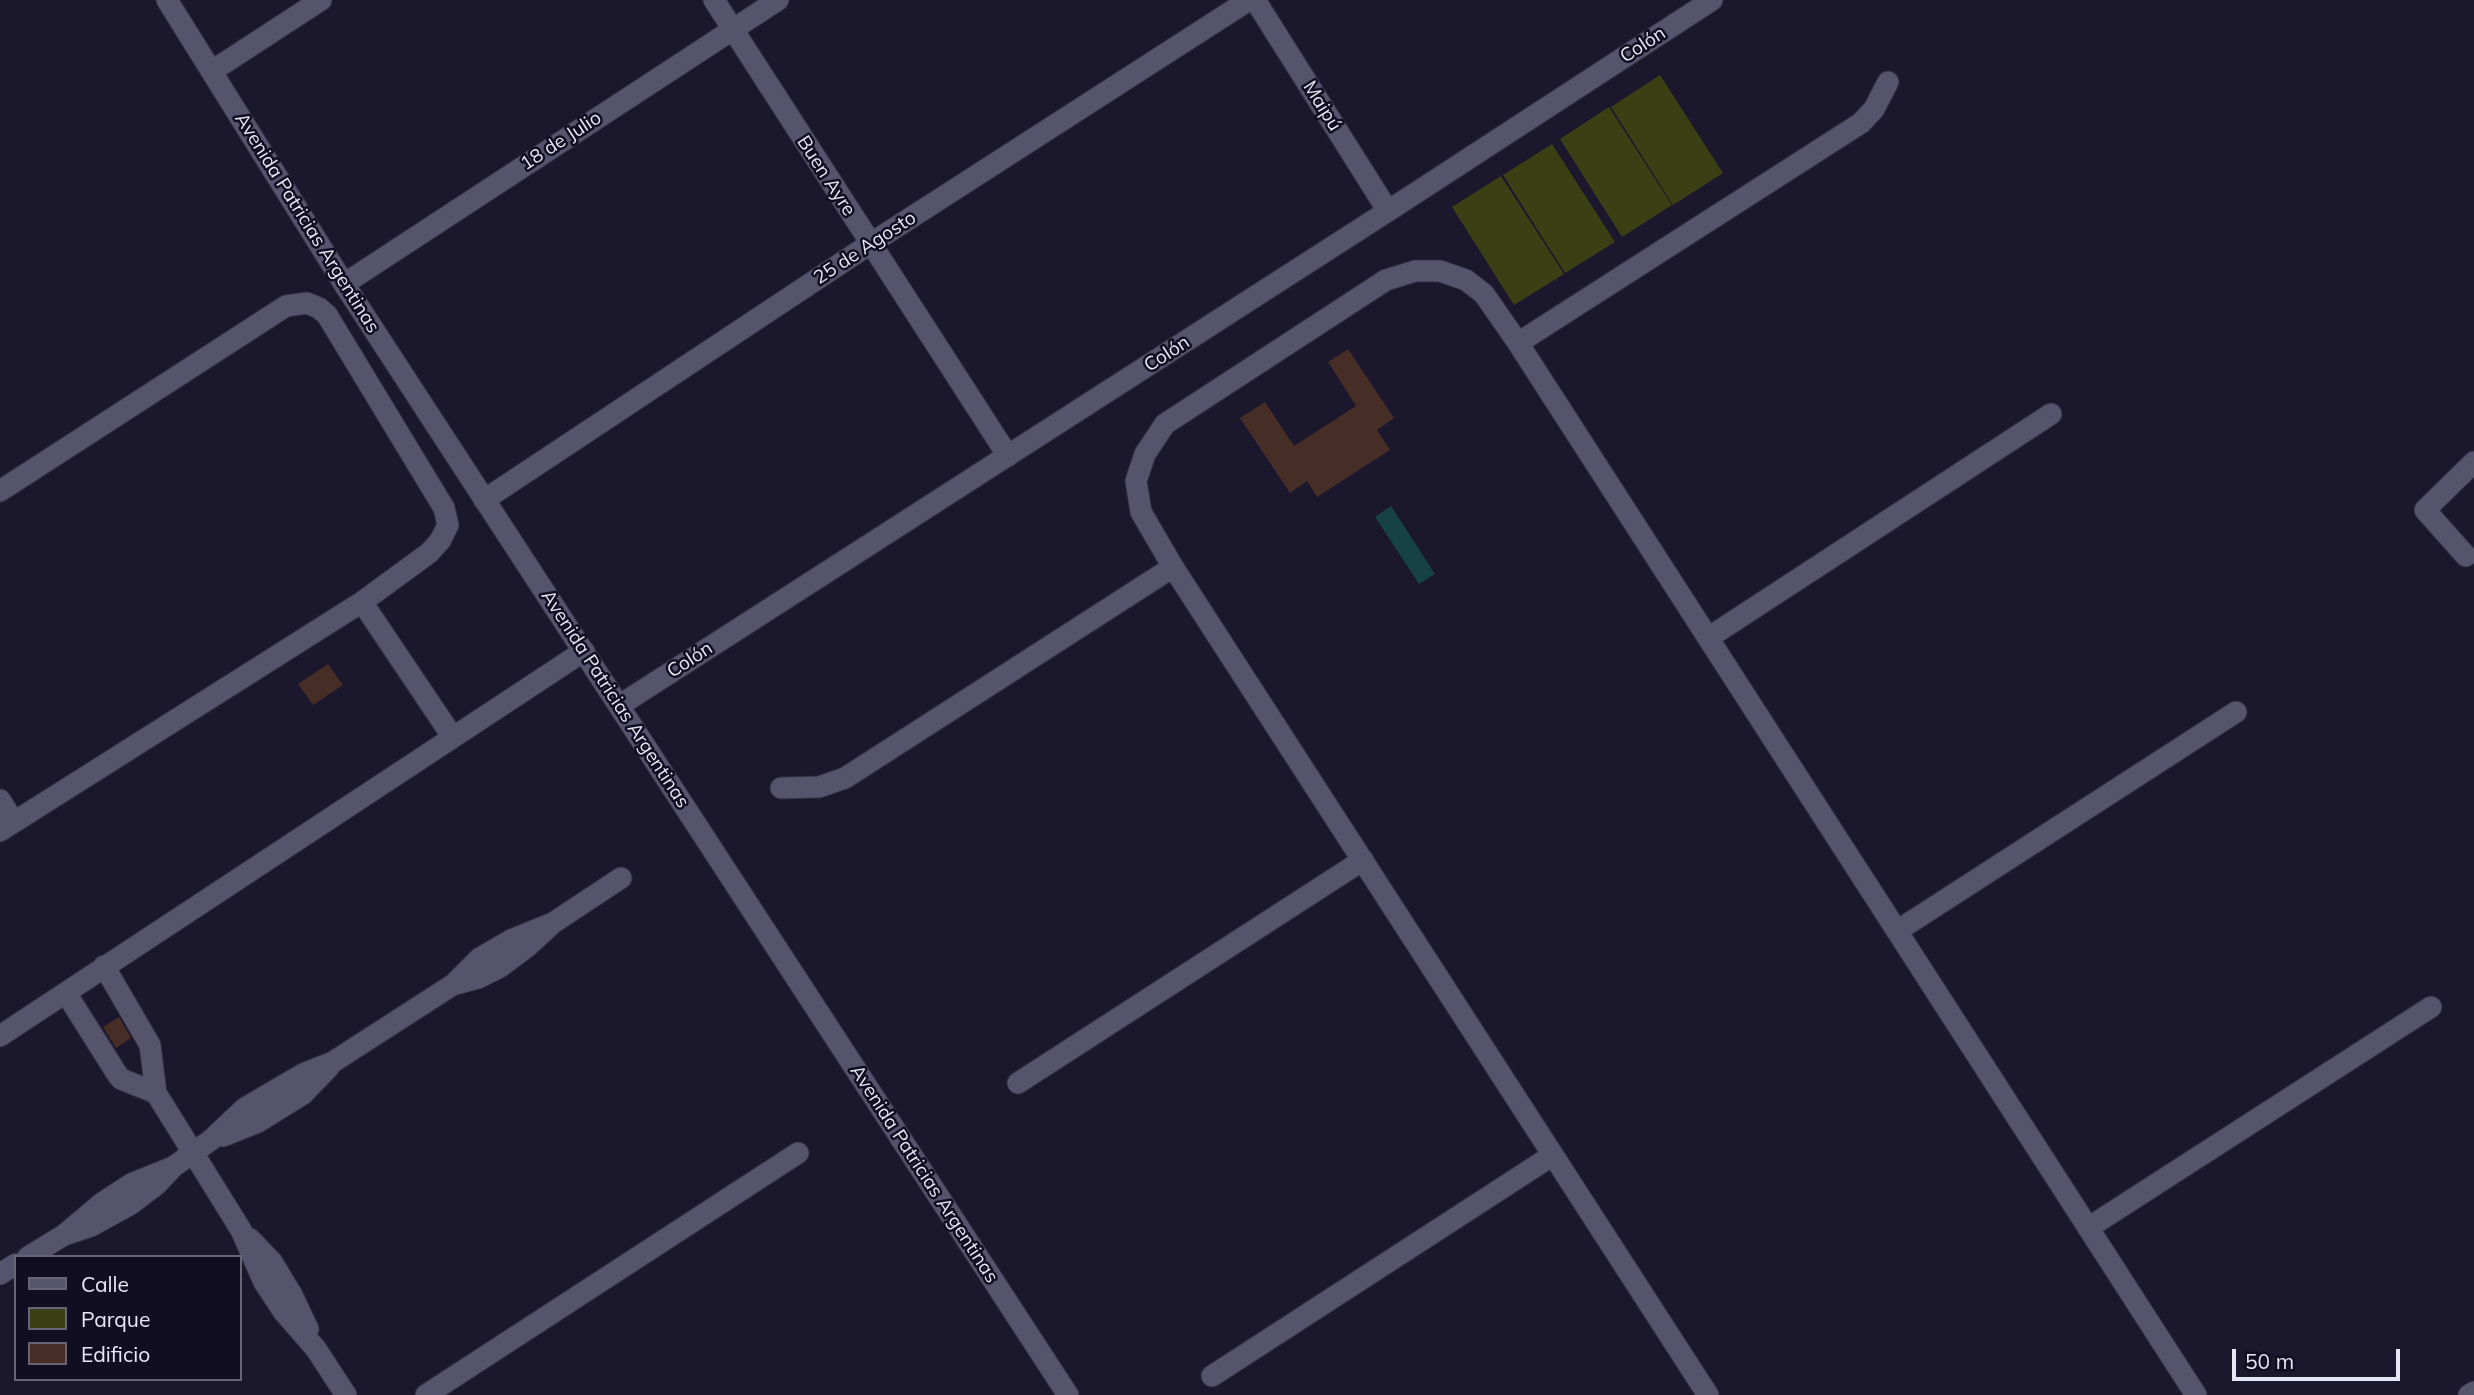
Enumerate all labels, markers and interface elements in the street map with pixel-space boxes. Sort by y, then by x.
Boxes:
street label: Colón [1616,22,1670,68]
street label: Maipú [1298,77,1346,135]
street label: 18 de Julio [516,107,606,175]
street label: Avenida Patricias Argentinas [230,109,384,337]
street label: Buen Ayre [792,132,860,220]
street label: 25 de Agosto [810,206,920,290]
street label: Colón [1140,331,1194,377]
street label: Avenida Patricias Argentinas [536,586,694,812]
street label: Colón [663,637,717,683]
street label: Avenida Patricias Argentinas [845,1061,1003,1287]
legend [14,1255,242,1381]
text: Calle [81,1271,129,1297]
text: Parque [81,1306,150,1332]
scale bar [2236,1336,2404,1380]
text: Edificio [81,1341,150,1367]
text: 50 m [2245,1348,2294,1374]

